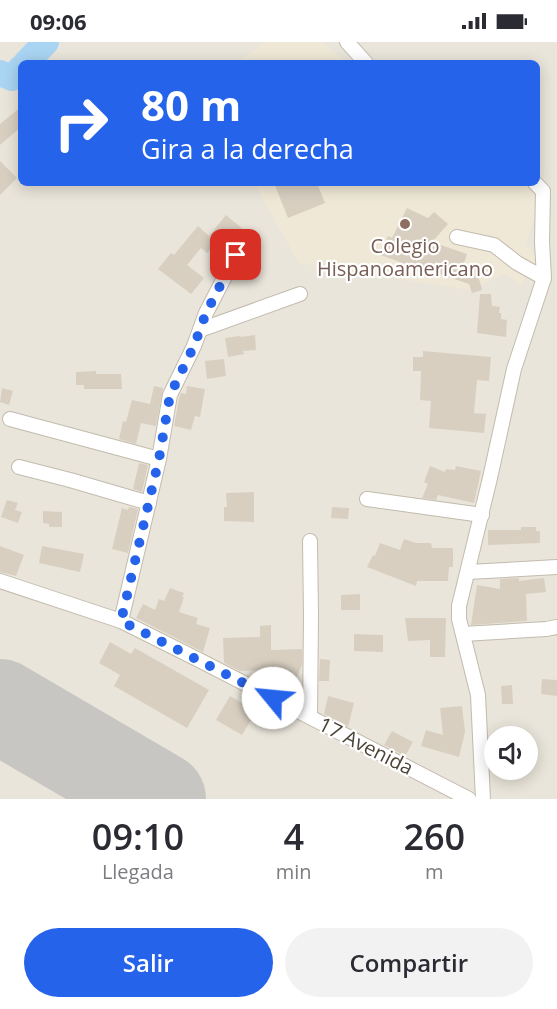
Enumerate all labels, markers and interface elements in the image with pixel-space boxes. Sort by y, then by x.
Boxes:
text: 09:06 [30,6,87,36]
text: 80 m [141,76,241,133]
icon: right [42,84,120,162]
text: Gira a la derecha [141,130,354,167]
marker: Colegio Hispanoamericano [398,217,412,231]
pin [210,229,261,280]
place label: Colegio Hispanoamericano [317,232,493,282]
icon: arrive [219,238,252,271]
position arrow [241,666,305,730]
street label: 17 Avenida [314,710,418,781]
map controls [484,726,538,780]
button: sound [484,726,538,780]
text: 09:10 [92,812,184,861]
text: 4 [283,812,304,861]
text: 260 [403,812,465,861]
text: Llegada [102,858,174,885]
text: min [276,858,312,885]
text: m [425,858,444,885]
button: Salir [24,928,273,997]
button: Compartir [285,928,533,997]

